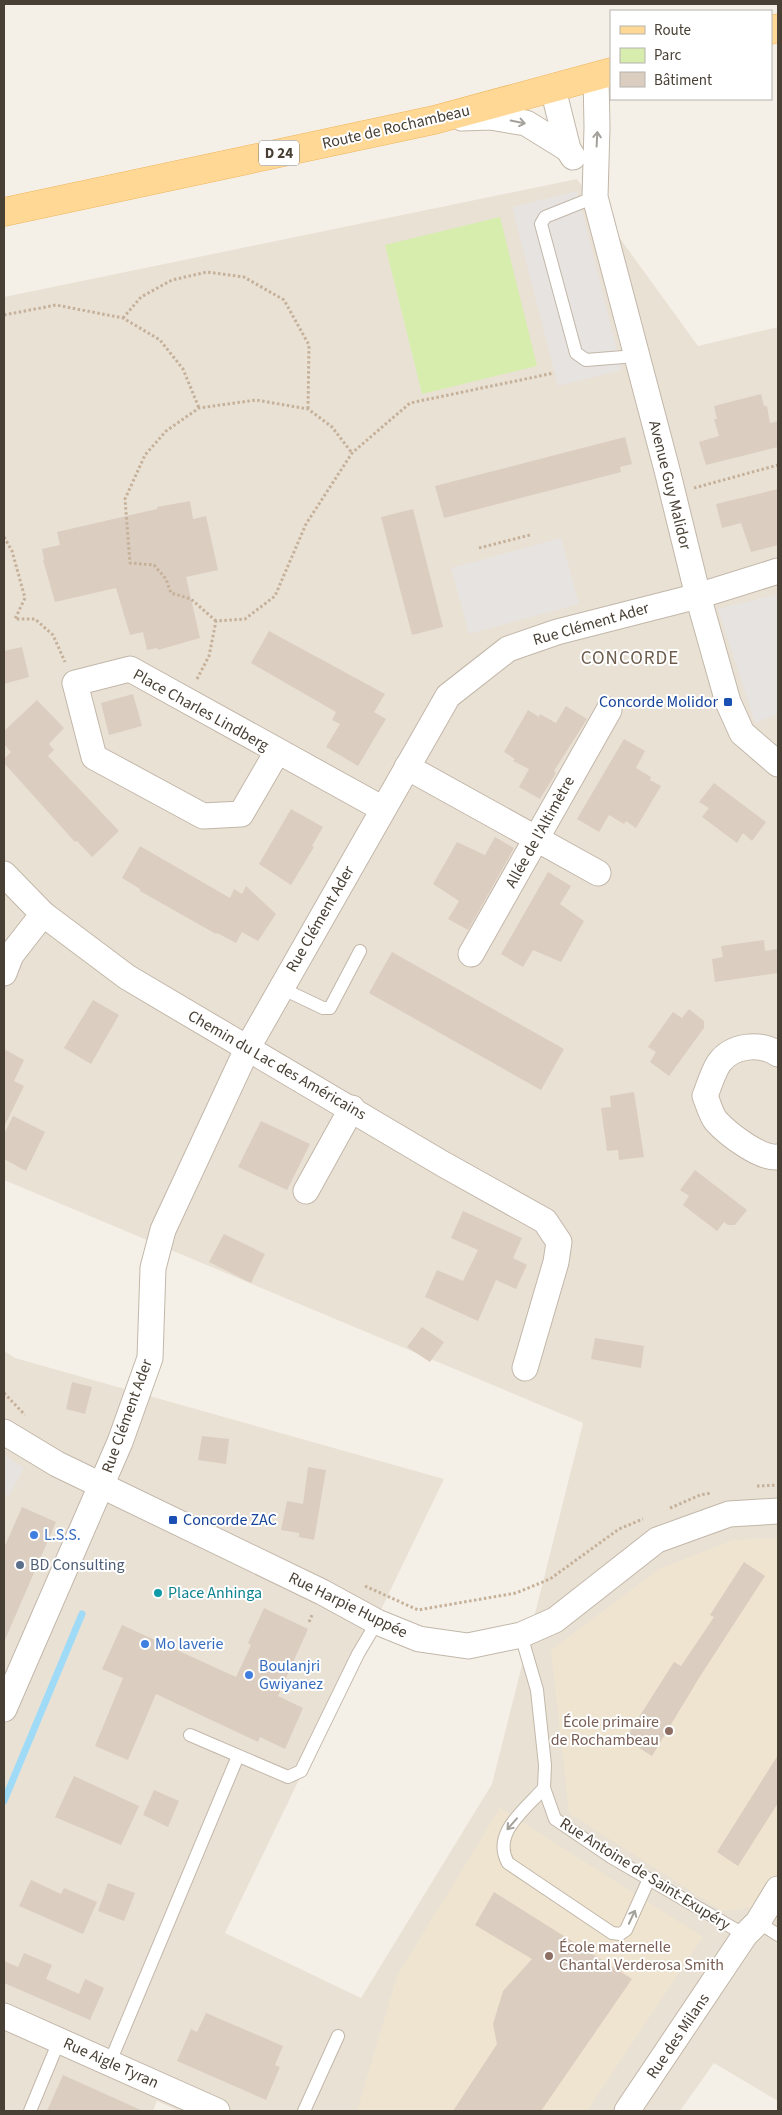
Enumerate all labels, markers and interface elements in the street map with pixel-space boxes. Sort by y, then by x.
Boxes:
legend [610,10,772,100]
text: Route [654,20,691,41]
text: Parc [654,45,681,66]
text: Bâtiment [654,70,712,91]
street label: Route de Rochambeau [320,99,472,155]
one-way arrow [509,118,525,127]
one-way arrow [592,132,601,148]
road number: D 24 [259,140,299,166]
street label: Avenue Guy Malidor [643,418,697,552]
street label: Rue Clément Ader [530,597,652,651]
district label: CONCORDE [581,645,679,672]
street label: Place Charles Lindberg [129,663,273,757]
place label: Concorde Molidor [599,691,718,713]
marker: Concorde Molidor [722,696,734,708]
street label: Allée de l'Altimètre [500,772,580,892]
street label: Rue Clément Ader [281,861,360,976]
street label: Chemin du Lac des Américains [184,1005,371,1125]
street label: Rue Clément Ader [96,1356,158,1476]
place label: Concorde ZAC [183,1509,277,1531]
marker: Concorde ZAC [167,1514,179,1526]
place label: L.S.S. [44,1524,81,1546]
marker: L.S.S. [28,1529,40,1541]
place label: BD Consulting [30,1554,125,1576]
marker: BD Consulting [14,1559,26,1571]
street label: Rue Harpie Huppée [285,1567,411,1643]
place label: Place Anhinga [168,1582,262,1604]
marker: Place Anhinga [152,1587,164,1599]
place label: Mo laverie [155,1633,223,1655]
marker: Mo laverie [139,1638,151,1650]
place label: Boulanjri Gwiyanez [259,1655,323,1695]
marker: Boulanjri Gwiyanez [243,1669,255,1681]
place label: École primaire de Rochambeau [551,1711,659,1751]
marker: École primaire de Rochambeau [663,1725,675,1737]
street label: Rue Antoine de Saint-Exupéry [555,1812,735,1936]
one-way arrow [506,1818,518,1831]
one-way arrow [627,1910,637,1925]
place label: École maternelle Chantal Verderosa Smith [559,1936,724,1976]
marker: École maternelle Chantal Verderosa Smith [543,1950,555,1962]
street label: Rue des Milans [641,1989,715,2083]
street label: Rue Aigle Tyran [60,2032,162,2094]

